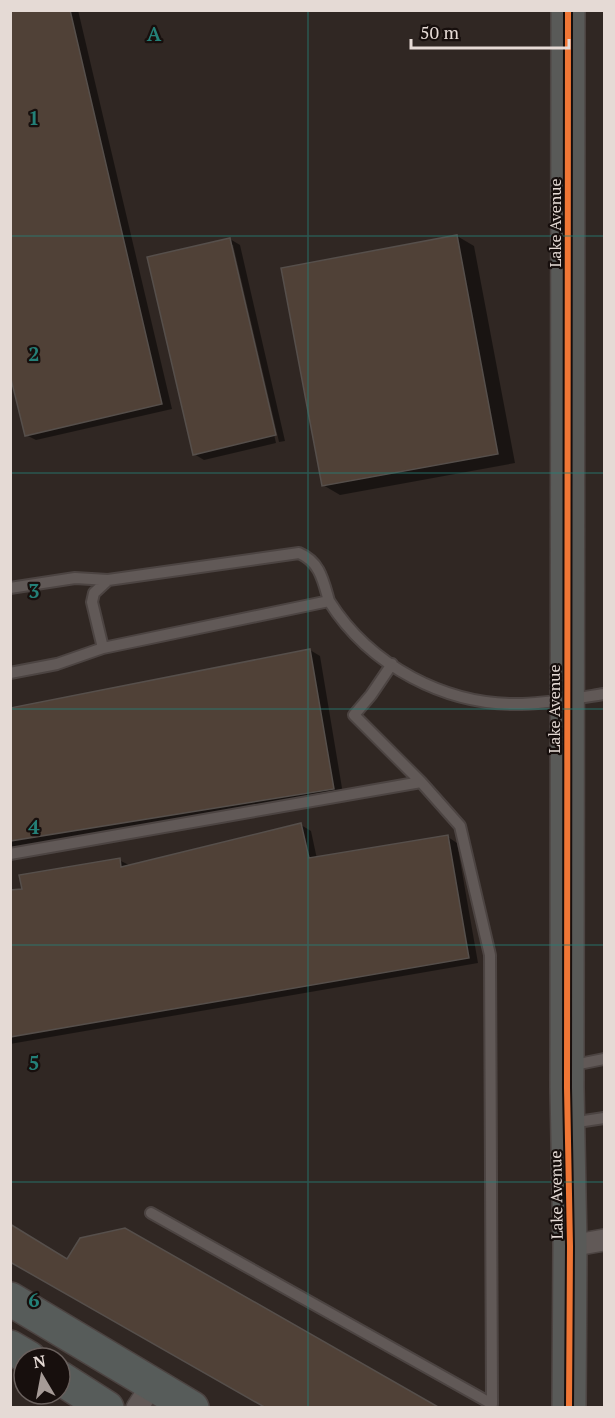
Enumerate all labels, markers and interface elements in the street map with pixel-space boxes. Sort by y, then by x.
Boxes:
scale bar [411,12,568,50]
text: A [147,20,162,47]
text: 50 m [420,20,460,44]
text: 1 [28,104,40,131]
street label: Lake Avenue [544,179,566,267]
text: 2 [28,340,40,367]
text: 3 [28,577,40,604]
street label: Lake Avenue [543,665,565,753]
text: 4 [28,813,40,840]
text: 5 [28,1049,40,1076]
street label: Lake Avenue [544,1150,568,1240]
text: 6 [28,1286,40,1313]
north arrow [12,1346,72,1406]
text: N [32,1349,47,1373]

